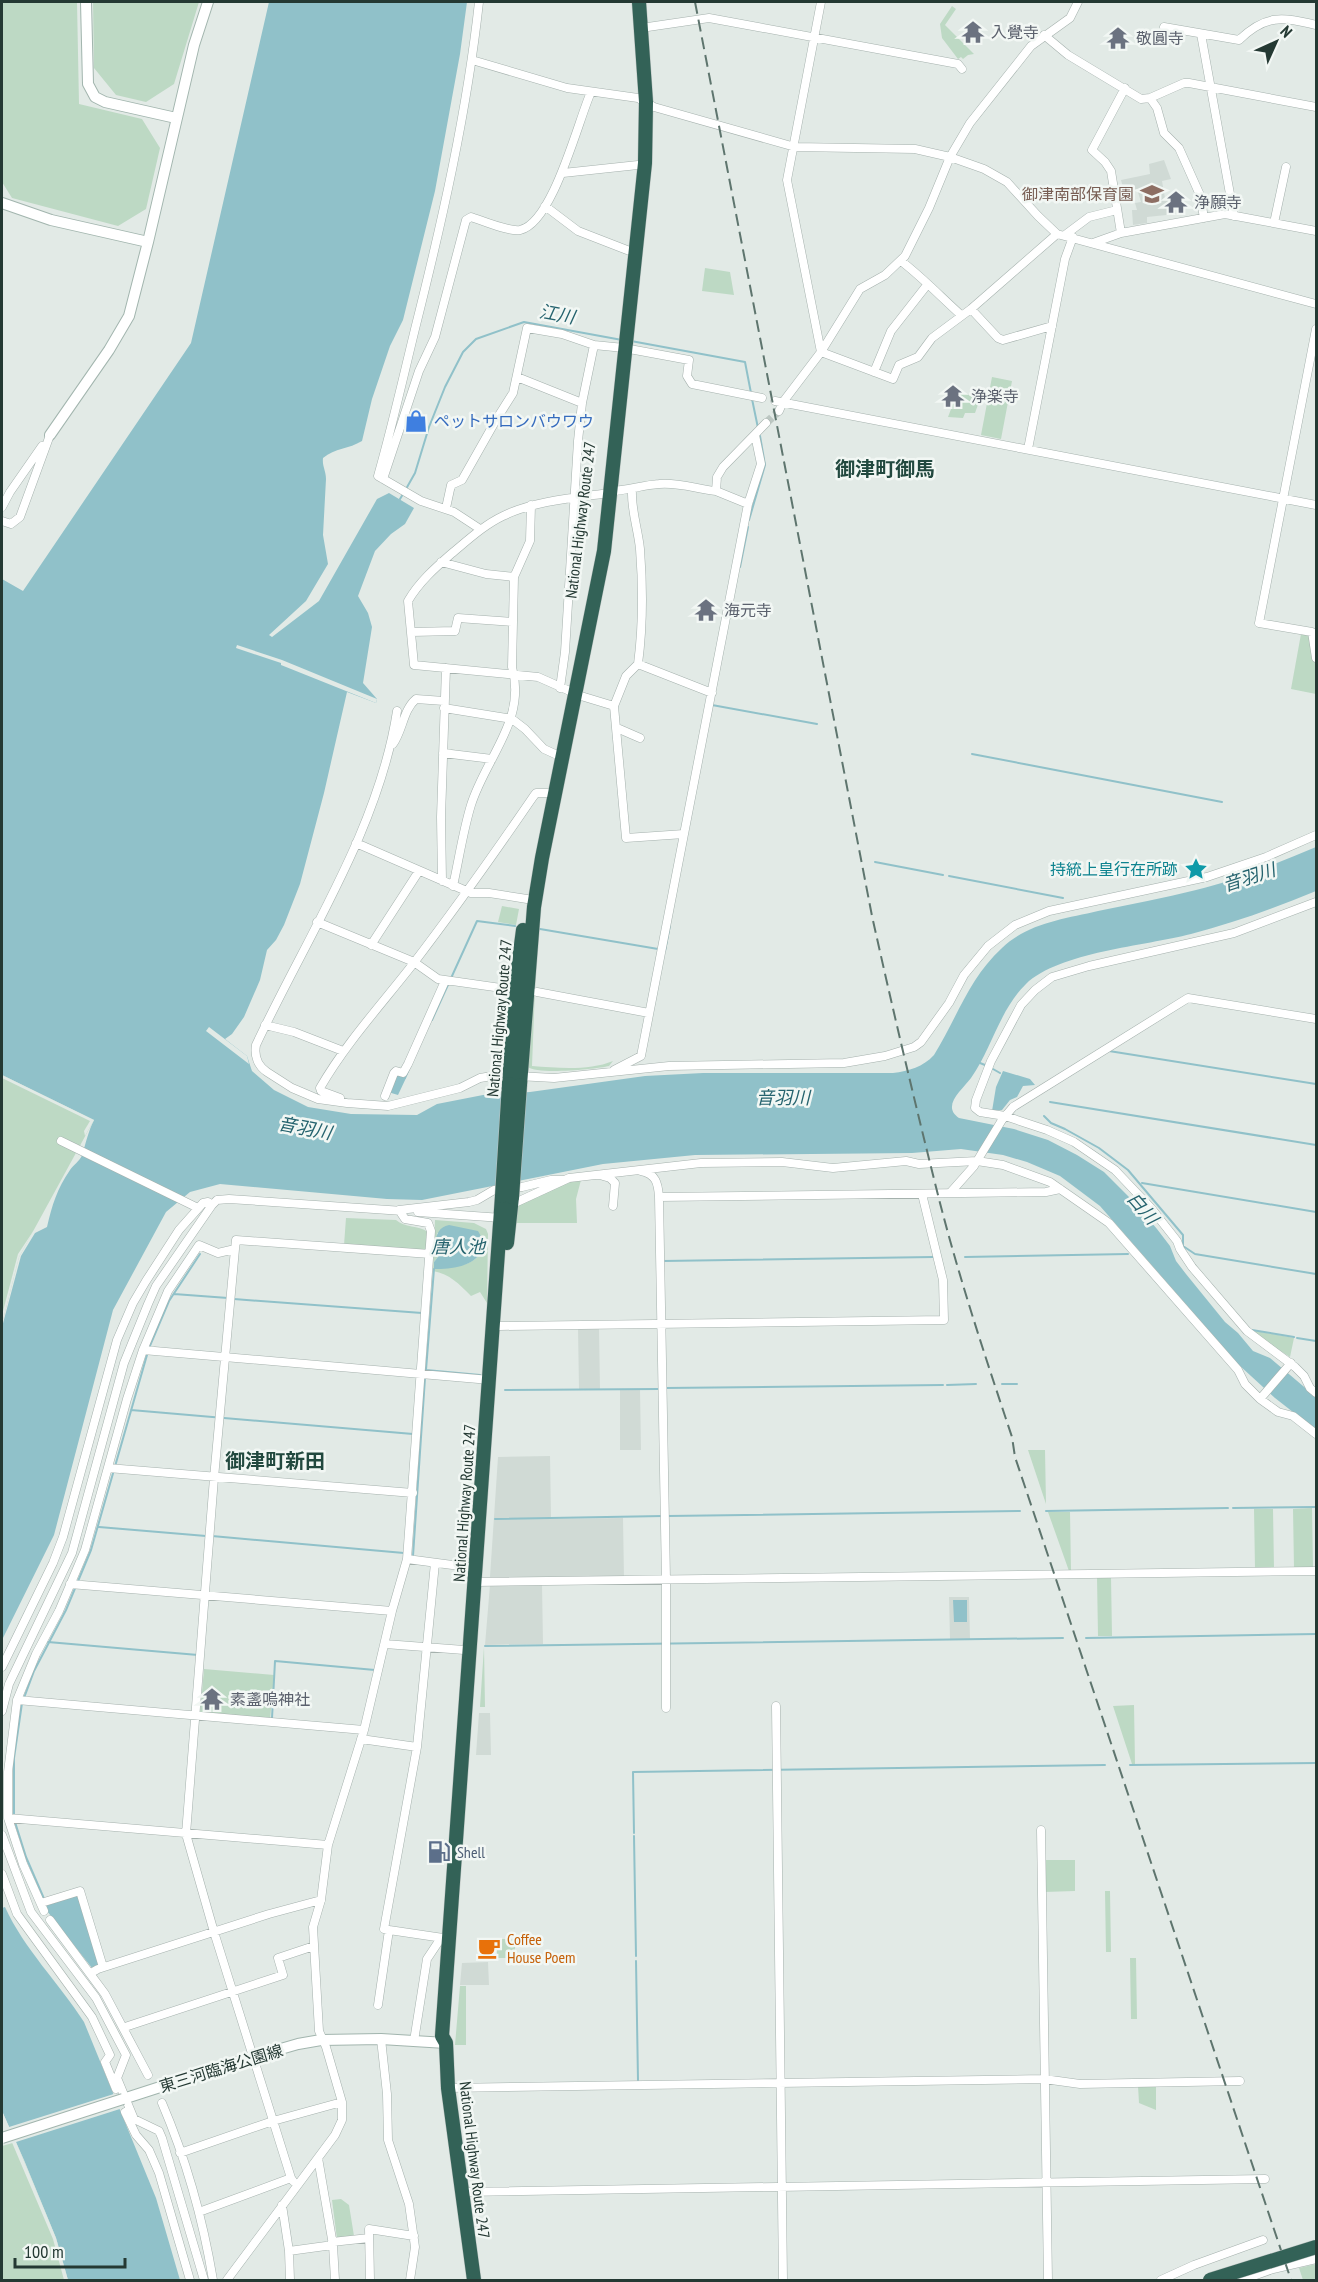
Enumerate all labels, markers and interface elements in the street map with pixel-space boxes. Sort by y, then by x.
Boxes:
north arrow [1246,12,1306,72]
temple icon: 入覺寺 [960,19,986,45]
text: N [1276,21,1297,42]
place label: 入覺寺 [991,22,1039,42]
temple icon: 敬圓寺 [1105,25,1131,51]
place label: 敬圓寺 [1136,28,1184,48]
school or university icon: 御津南部保育園 [1139,181,1165,207]
place label: 御津南部保育園 [1022,184,1134,204]
temple icon: 浄願寺 [1163,189,1189,215]
place label: 浄願寺 [1194,192,1242,212]
water label: 江川 [537,300,579,329]
temple icon: 浄楽寺 [940,383,966,409]
place label: 浄楽寺 [971,386,1019,406]
shop icon: ペットサロンバウワウ [403,408,429,434]
place label: ペットサロンバウワウ [434,411,594,431]
street label: National Highway Route 247 [560,440,600,600]
district label: 御津町御馬 [835,456,935,482]
temple icon: 海元寺 [693,597,719,623]
place label: 海元寺 [724,600,772,620]
place icon: 持統上皇行在所跡 [1183,856,1209,882]
water label: 音羽川 [1220,857,1280,896]
place label: 持統上皇行在所跡 [1050,859,1178,879]
street label: National Highway Route 247 [482,938,516,1098]
water label: 音羽川 [756,1086,812,1109]
water label: 音羽川 [276,1112,336,1145]
water label: 白川 [1123,1187,1165,1231]
water label: 唐人池 [431,1235,487,1258]
street label: National Highway Route 247 [449,1424,479,1582]
district label: 御津町新田 [225,1448,325,1474]
temple icon: 素盞嗚神社 [199,1686,225,1712]
place label: 素盞嗚神社 [230,1689,310,1709]
fuel station icon: Shell [426,1839,452,1865]
place label: Shell [457,1842,485,1862]
place label: Coffee House Poem [507,1929,576,1967]
cafe icon: Coffee House Poem [476,1935,502,1961]
street label: 東三河臨海公園線 [157,2040,285,2096]
street label: National Highway Route 247 [455,2080,495,2240]
scale bar [15,2231,124,2269]
text: 100 m [24,2240,64,2263]

